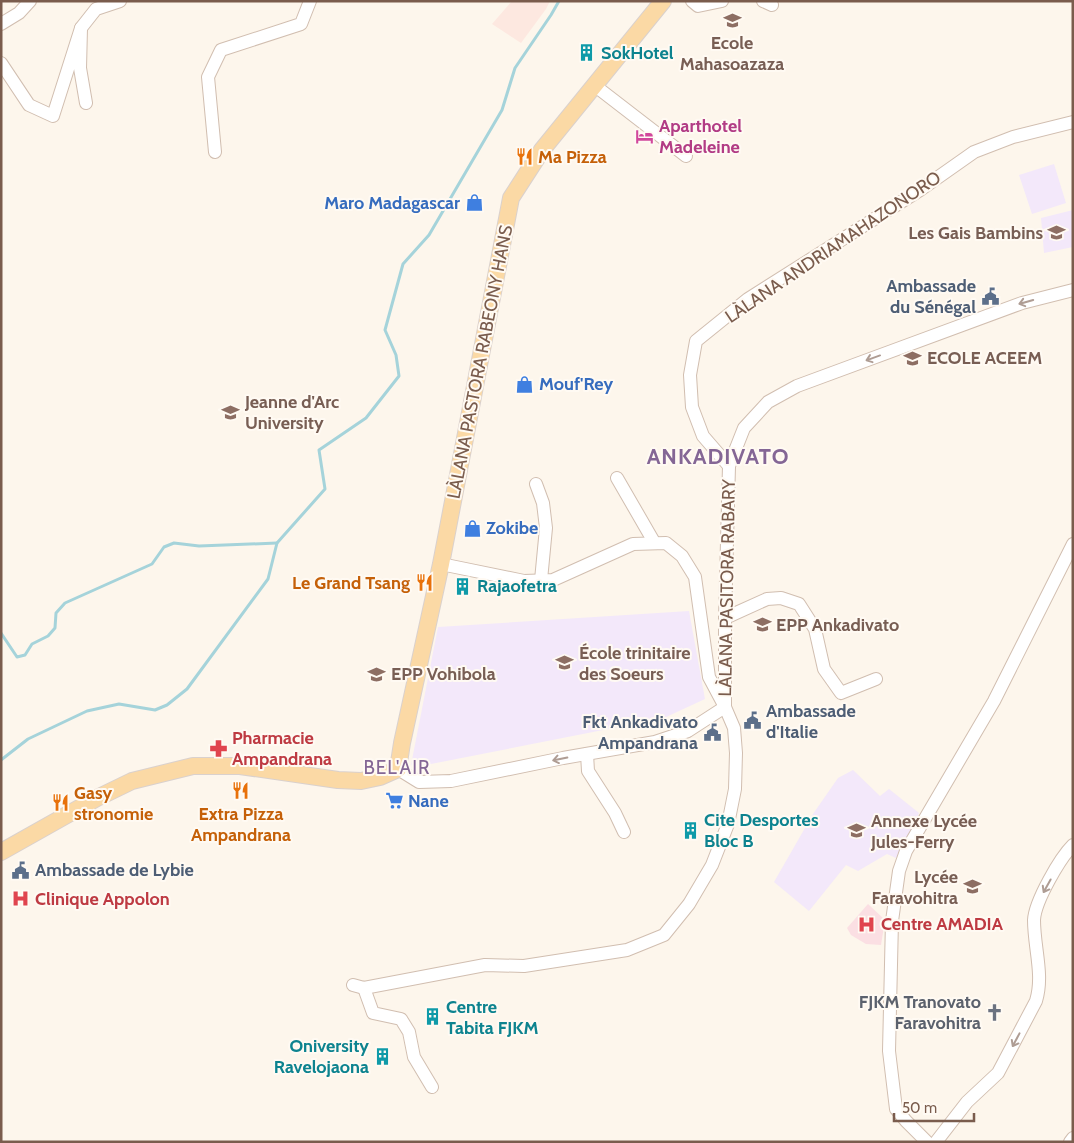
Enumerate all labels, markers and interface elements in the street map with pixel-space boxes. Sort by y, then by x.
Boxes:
school or university icon: Ecole Mahasoazaza [722,10,742,30]
place label: Ecole Mahasoazaza [680,32,784,75]
place label: SokHotel [601,42,674,64]
building icon: SokHotel [577,43,597,63]
place label: Aparthotel Madeleine [659,115,742,158]
hotel icon: Aparthotel Madeleine [635,126,655,146]
place label: Ma Pizza [538,146,607,168]
restaurant icon: Ma Pizza [514,147,534,167]
street label: LÀLANA ANDRIAMAHAZONORO [721,166,945,328]
place label: Maro Madagascar [324,192,460,214]
shop icon: Maro Madagascar [464,193,484,213]
place label: Les Gais Bambins [908,222,1043,244]
street label: LÀLANA PASTORA RABEONY HANS [443,223,517,501]
school or university icon: Les Gais Bambins [1047,223,1067,243]
place label: Ambassade du Sénégal [886,275,976,318]
public building icon: Ambassade du Sénégal [980,286,1000,306]
one-way arrow [1018,298,1034,308]
place label: ECOLE ACEEM [927,347,1042,369]
school or university icon: ECOLE ACEEM [903,348,923,368]
one-way arrow [866,354,881,363]
place label: Mouf'Rey [539,373,613,395]
shop icon: Mouf'Rey [515,374,535,394]
place label: Jeanne d'Arc University [244,391,339,434]
school or university icon: Jeanne d'Arc University [221,402,241,422]
district label: ANKADIVATO [647,443,789,470]
street label: LÀLANA PASITORA RABARY [714,478,740,697]
place label: Zokibe [486,517,538,539]
shop icon: Zokibe [462,518,482,538]
place label: Le Grand Tsang [292,572,410,594]
restaurant icon: Le Grand Tsang [414,573,434,593]
place label: Rajaofetra [477,575,557,597]
building icon: Rajaofetra [453,576,473,596]
place label: EPP Ankadivato [776,614,899,636]
school or university icon: EPP Ankadivato [752,615,772,635]
place label: École trinitaire des Soeurs [579,642,691,685]
school or university icon: École trinitaire des Soeurs [555,653,575,673]
place label: EPP Vohibola [391,663,496,685]
school or university icon: EPP Vohibola [367,664,387,684]
place label: Ambassade d'Italie [766,700,856,743]
place label: Fkt Ankadivato Ampandrana [582,711,698,754]
public building icon: Ambassade d'Italie [742,711,762,731]
public building icon: Fkt Ankadivato Ampandrana [702,722,722,742]
place label: Pharmacie Ampandrana [232,727,332,770]
pharmacy icon: Pharmacie Ampandrana [208,738,228,758]
one-way arrow [552,755,568,764]
district label: BEL'AIR [363,756,431,779]
restaurant icon: Extra Pizza Ampandrana [231,781,251,801]
place label: Gasy stronomie [74,782,153,825]
place label: Nane [408,790,449,812]
supermarket icon: Nane [384,791,404,811]
restaurant icon: Gasy stronomie [50,793,70,813]
place label: Extra Pizza Ampandrana [191,803,291,846]
place label: Cite Desportes Bloc B [704,809,819,852]
place label: Annexe Lycée Jules-Ferry [870,810,977,853]
building icon: Cite Desportes Bloc B [680,820,700,840]
school or university icon: Annexe Lycée Jules-Ferry [847,821,867,841]
place label: Ambassade de Lybie [35,859,194,881]
public building icon: Ambassade de Lybie [11,860,31,880]
place label: Lycée Faravohitra [872,866,958,909]
school or university icon: Lycée Faravohitra [962,877,982,897]
one-way arrow [1042,878,1052,893]
place label: Clinique Appolon [35,888,170,910]
hospital icon: Clinique Appolon [11,889,31,909]
place label: Centre AMADIA [881,913,1004,935]
hospital icon: Centre AMADIA [857,914,877,934]
place label: FJKM Tranovato Faravohitra [859,991,981,1034]
place label: Centre Tabita FJKM [446,996,539,1039]
church icon: FJKM Tranovato Faravohitra [985,1002,1005,1022]
building icon: Centre Tabita FJKM [422,1007,442,1027]
one-way arrow [1011,1032,1021,1047]
place label: Oniversity Ravelojaona [274,1035,369,1078]
building icon: Oniversity Ravelojaona [373,1046,393,1066]
scale bar [894,1090,974,1122]
text: 50 m [902,1099,937,1117]

